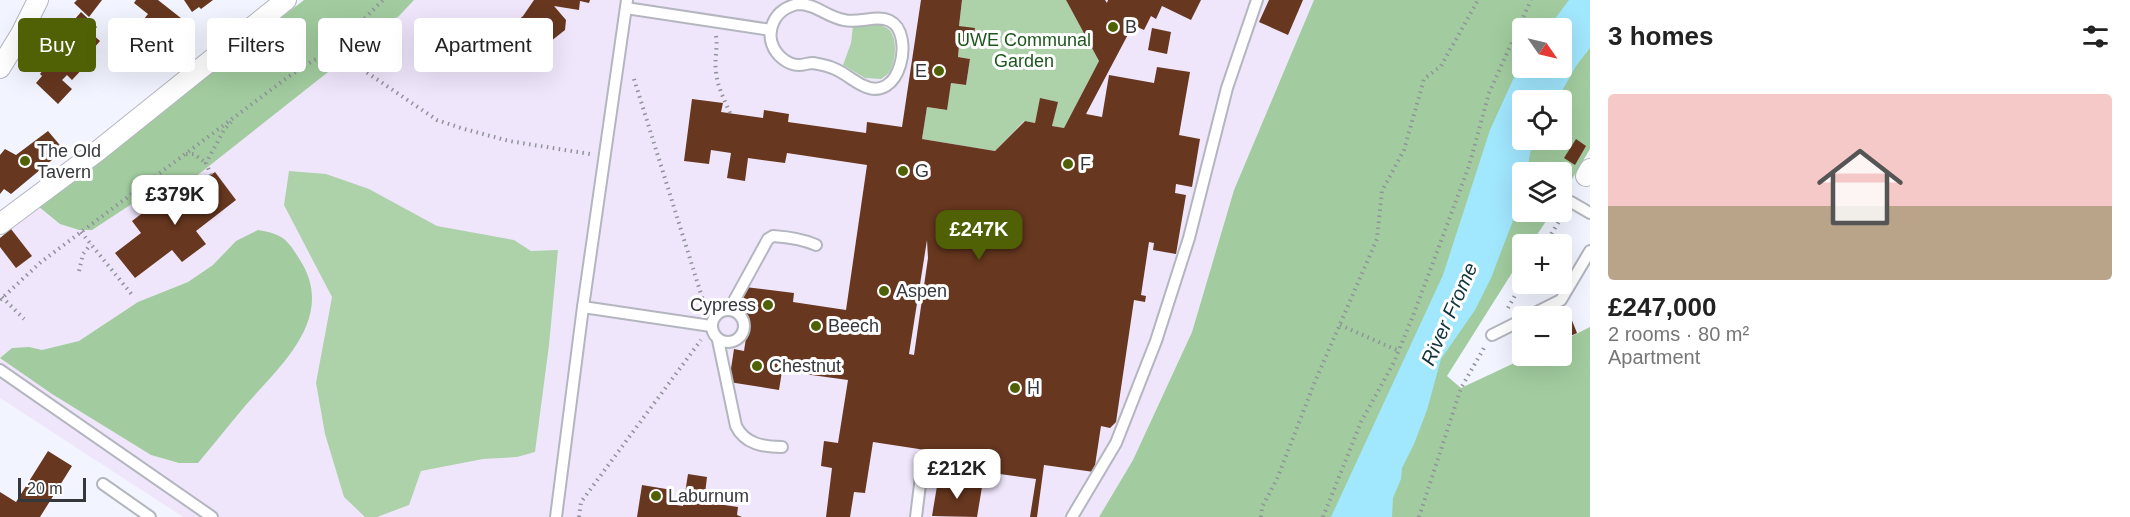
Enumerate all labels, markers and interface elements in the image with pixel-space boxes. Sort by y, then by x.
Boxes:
place label: B [1125,17,1137,37]
chip: Buy [18,18,96,72]
chip: Rent [108,18,195,72]
chip: Filters [207,18,306,72]
chip: New [318,18,402,72]
chip: Apartment [414,18,553,72]
north arrow [1512,18,1572,78]
map controls [1512,18,1572,366]
marker: B [1106,20,1120,34]
icon: filters [2079,20,2112,53]
text: 3 homes [1608,21,1714,51]
park label: UWE Communal Garden [957,30,1091,71]
place label: E [915,61,927,81]
marker: E [932,64,946,78]
button: locate [1512,90,1572,150]
icon: home [1806,133,1914,241]
place label: The Old Tavern [37,141,101,182]
marker: The Old Tavern [18,154,32,168]
place label: F [1080,154,1091,174]
marker: F [1061,157,1075,171]
place label: G [915,161,929,181]
button: layers [1512,162,1572,222]
marker: G [896,164,910,178]
pin: £379K [133,175,217,226]
text: £379K [146,183,204,205]
pin: £247K [937,210,1021,261]
text: £247K [950,218,1008,240]
button: + [1512,234,1572,294]
water label: River Frome [1417,259,1481,369]
place label: Aspen [896,281,947,301]
marker: Aspen [877,284,891,298]
text: £247,000 [1608,292,1716,322]
place label: Cypress [690,295,756,315]
marker: Cypress [761,298,775,312]
button: − [1512,306,1572,366]
place label: Beech [828,316,879,336]
marker: Beech [809,319,823,333]
text: 2 rooms · 80 m² [1608,323,1749,345]
text: Apartment [1608,346,1700,368]
place label: Chestnut [769,356,841,376]
marker: Chestnut [750,359,764,373]
place label: H [1027,378,1040,398]
marker: H [1008,381,1022,395]
pin: £212K [915,449,999,500]
text: £212K [928,457,986,479]
scale bar [18,475,86,502]
text: 20 m [27,480,63,497]
place label: Laburnum [668,486,749,506]
marker: Laburnum [649,489,663,503]

